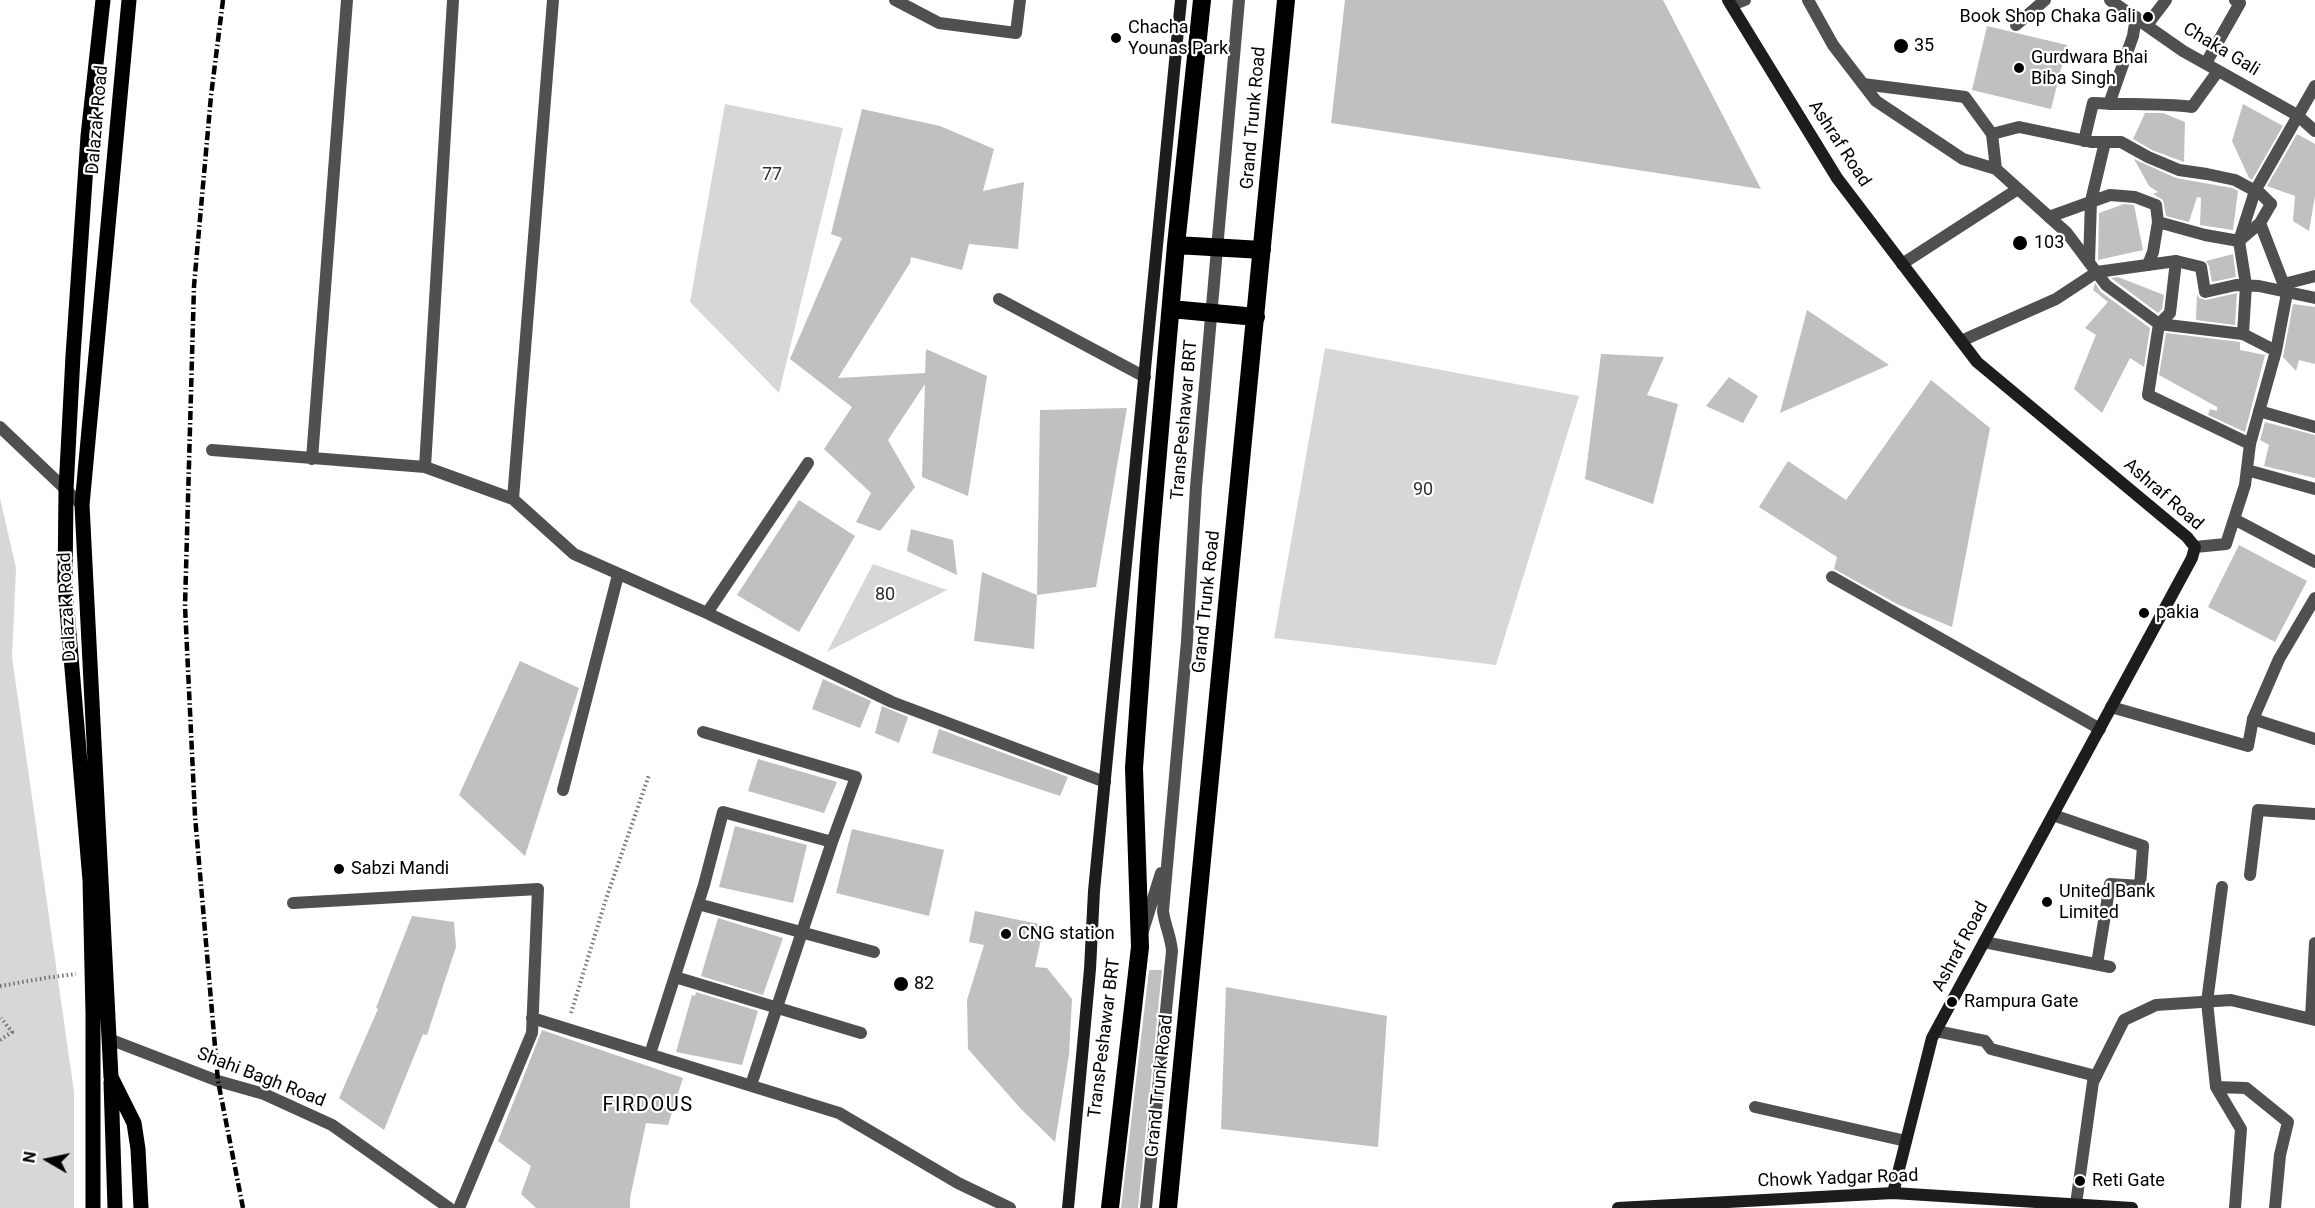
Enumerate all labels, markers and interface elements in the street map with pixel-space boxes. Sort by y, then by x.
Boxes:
place label: Book Shop Chaka Gali [1960,6,2136,28]
marker: Book Shop Chaka Gali [2141,10,2155,24]
place label: Chacha Younas Park [1128,17,1228,60]
street label: Chaka Gali [2179,19,2263,81]
marker: Chacha Younas Park [1109,31,1123,45]
place label: 35 [1914,35,1934,57]
marker: 35 [1892,37,1910,55]
street label: Grand Trunk Road [1237,46,1271,190]
place label: Gurdwara Bhai Biba Singh [2031,47,2148,90]
marker: Gurdwara Bhai Biba Singh [2012,61,2026,75]
street label: Dalazak Road [82,65,114,175]
street label: Ashraf Road [1803,97,1875,191]
park label: 77 [762,164,782,186]
place label: 103 [2034,232,2064,254]
marker: 103 [2011,234,2029,252]
street label: TransPeshawar BRT [1167,339,1203,501]
street label: Ashraf Road [2119,455,2207,535]
park label: 90 [1413,479,1433,501]
street label: Grand Trunk Road [1189,530,1225,674]
street label: Dalazak Road [54,552,82,662]
park label: 80 [875,584,895,606]
place label: pakia [2156,602,2199,624]
marker: pakia [2137,606,2151,620]
place label: Sabzi Mandi [351,858,449,880]
marker: Sabzi Mandi [332,862,346,876]
place label: United Bank Limited [2059,881,2155,924]
marker: United Bank Limited [2040,895,2054,909]
street label: Ashraf Road [1928,898,1994,996]
place label: CNG station [1018,923,1115,945]
marker: CNG station [999,927,1013,941]
street label: TransPeshawar BRT [1084,957,1126,1119]
place label: 82 [914,973,934,995]
marker: 82 [892,975,910,993]
place label: Rampura Gate [1964,991,2078,1013]
marker: Rampura Gate [1945,995,1959,1009]
street label: Grand Trunk Road [1142,1014,1178,1158]
street label: Shahi Bagh Road [194,1044,328,1112]
district label: FIRDOUS [602,1094,694,1118]
north arrow [18,1130,78,1190]
text: N [19,1150,40,1164]
street label: Chowk Yadgar Road [1757,1165,1919,1193]
place label: Reti Gate [2092,1170,2165,1192]
marker: Reti Gate [2073,1174,2087,1188]

